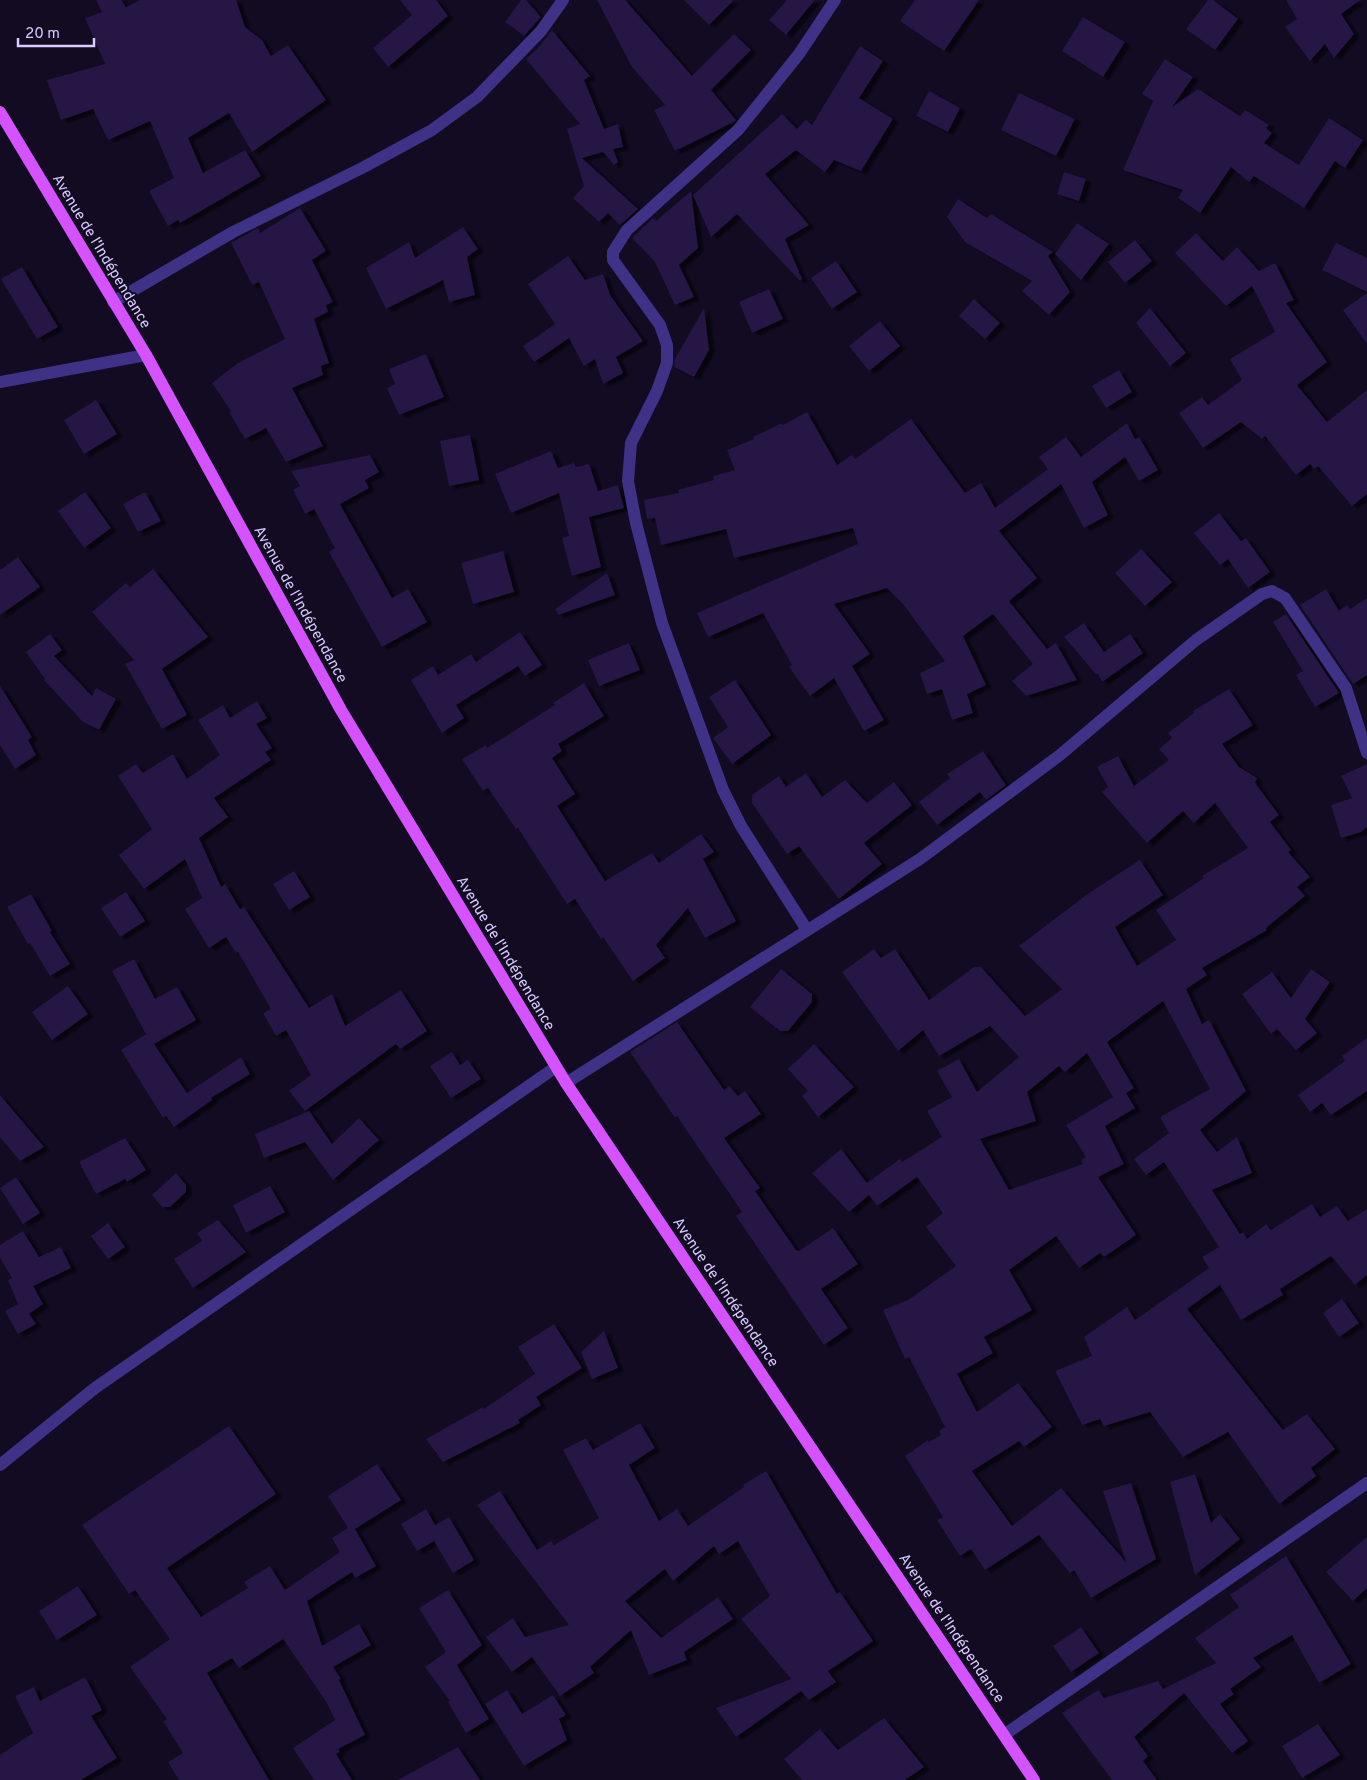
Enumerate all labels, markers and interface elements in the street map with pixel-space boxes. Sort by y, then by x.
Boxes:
scale bar [18,15,94,47]
text: 20 m [25,25,60,44]
street label: Avenue de l'Indépendance [47,171,154,332]
street label: Avenue de l'Indépendance [249,523,351,687]
street label: Avenue de l'Indépendance [451,873,558,1034]
street label: Avenue de l'Indépendance [667,1214,782,1371]
street label: Avenue de l'Indépendance [893,1550,1008,1707]

